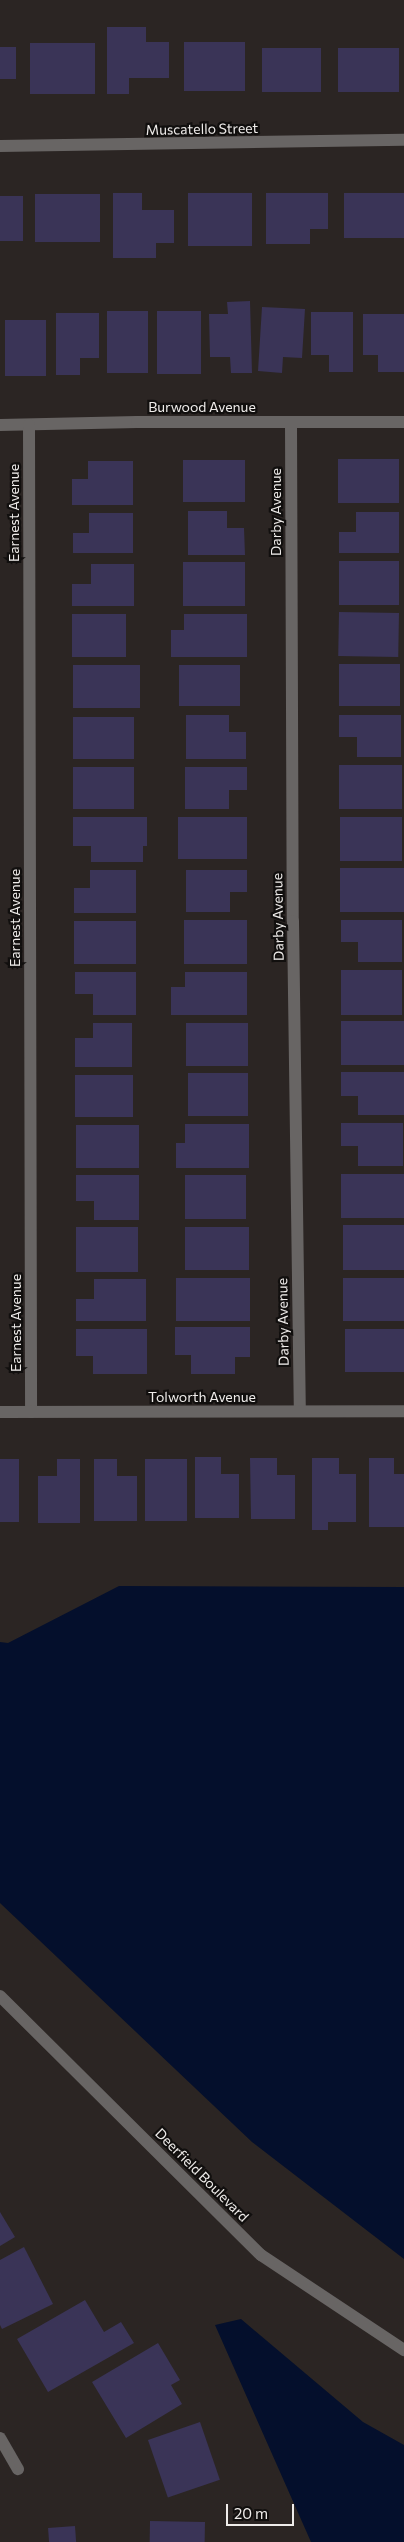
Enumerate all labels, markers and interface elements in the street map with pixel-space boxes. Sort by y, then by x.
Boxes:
street label: Muscatello Street [146,120,258,138]
street label: Burwood Avenue [148,399,256,415]
street label: Earnest Avenue [6,464,22,562]
street label: Darby Avenue [268,468,284,556]
street label: Earnest Avenue [7,869,23,967]
street label: Darby Avenue [269,873,287,961]
street label: Earnest Avenue [8,1274,24,1372]
street label: Darby Avenue [274,1278,292,1366]
street label: Tolworth Avenue [148,1389,256,1405]
street label: Deerfield Boulevard [152,2125,252,2225]
scale bar [229,2494,296,2526]
text: 20 m [234,2504,268,2522]

